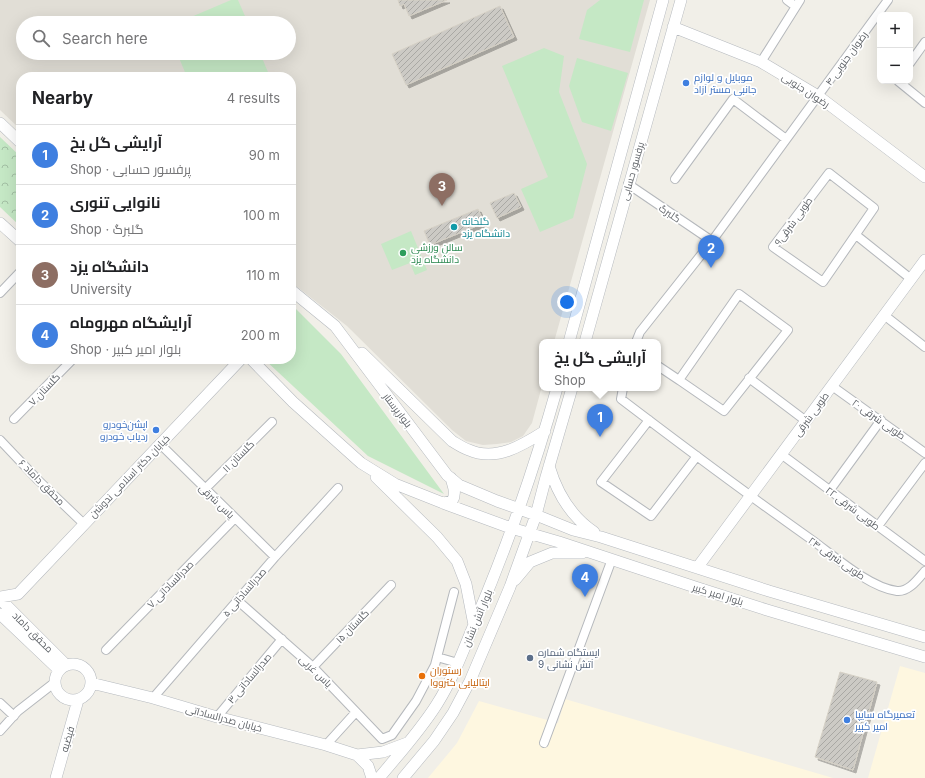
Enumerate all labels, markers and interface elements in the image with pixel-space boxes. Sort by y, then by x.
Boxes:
map controls [877,12,913,84]
button: + [877,12,913,48]
search box [16,16,296,60]
icon: search [30,27,52,49]
text: Search here [62,29,148,48]
street label: رضوان جنوبی ۴ [822,29,870,88]
button: − [877,48,913,84]
street label: رضوان جنوبی [779,70,832,111]
place label: موبایل و لوازم جانبی مستر آزاد [694,71,756,96]
marker: موبایل و لوازم جانبی مستر آزاد [681,78,691,88]
text: Nearby [32,88,93,108]
text: 4 results [227,90,280,106]
text: آرایشی گل یخ [70,133,162,152]
street label: پرفسور حسابی [618,140,647,202]
text: 1 [42,147,48,163]
text: 90 m [249,147,280,163]
text: Shop · پرفسور حسابی [70,161,191,177]
pin: 3 [429,173,455,206]
text: نانوایی تنوری [70,193,160,212]
street label: طوبی شرقی۹ [771,195,815,248]
street label: گلبرگ [657,201,683,225]
text: 2 [41,207,49,223]
text: 100 m [243,207,280,223]
place label: گلخانه دانشگاه یزد [462,215,510,239]
text: Shop · گلبرگ [70,221,144,237]
marker: گلخانه دانشگاه یزد [449,222,459,232]
pin: 2 [698,235,724,268]
place label: سالن ورزشی دانشگاه یزد [411,241,463,265]
marker: سالن ورزشی دانشگاه یزد [398,248,408,258]
text: دانشگاه یزد [70,257,149,276]
text: 3 [41,267,49,283]
text: 110 m [246,267,280,283]
text: University [70,281,132,297]
your location [557,292,577,312]
text: آرایشگاه مهروماه [70,313,192,332]
text: 4 [41,327,49,343]
text: 200 m [241,327,280,343]
popup [539,339,661,391]
text: Shop · بلوار امیر کبیر [70,341,181,357]
text: آرایشی گل یخ [554,348,646,367]
street label: گلستان ۷ [26,370,63,408]
text: Shop [554,372,586,388]
street label: بلوارپرستار [380,390,415,430]
street label: طوبی شرقی [791,390,832,439]
street label: طوبی شرقی ۲۰ [850,396,908,443]
pin: 1 [587,404,613,437]
place label: اپشن‌خودرو ردیاب خودرو [100,418,148,442]
marker: اپشن‌خودرو ردیاب خودرو [151,425,161,435]
street label: خيابان دکتر اسلامی ندوشن [86,432,172,521]
street label: گلستان ۱۱ [220,438,257,475]
street label: محقق داماد ۶ [16,457,67,508]
street label: یاس شرقی [196,481,237,522]
street label: طوبی شرقی ۲۲ [823,484,883,533]
street label: طوبی شرقی ۲۴ [806,534,868,583]
street label: صدرالساداتی ۷ [144,558,196,611]
pin: 4 [572,564,598,597]
street label: صدرالساداتی ۵ [220,565,269,619]
street label: بلوار امیر کبیر [690,580,745,607]
street label: بلوار آتش نشان [460,587,495,649]
street label: گلستان ۱۵ [333,607,372,646]
street label: محقق داماد [10,609,56,655]
place label: ایستگاه شماره 9 آتش نشانی [538,646,600,671]
street label: صدرالساداتی ۳ [225,650,274,706]
street label: یاس غربی [296,652,335,690]
marker: ایستگاه شماره 9 آتش نشانی [525,653,535,663]
place label: رستوران ایتالیایی کترووا [430,664,490,689]
marker: رستوران ایتالیایی کترووا [417,671,427,681]
street label: خیابان صدرالساداتی [184,702,264,735]
place label: تعمیرگاه سایپا امیر کبیر [854,708,915,732]
marker: تعمیرگاه سایپا امیر کبیر [842,715,852,725]
street label: فیضیه [58,725,76,753]

